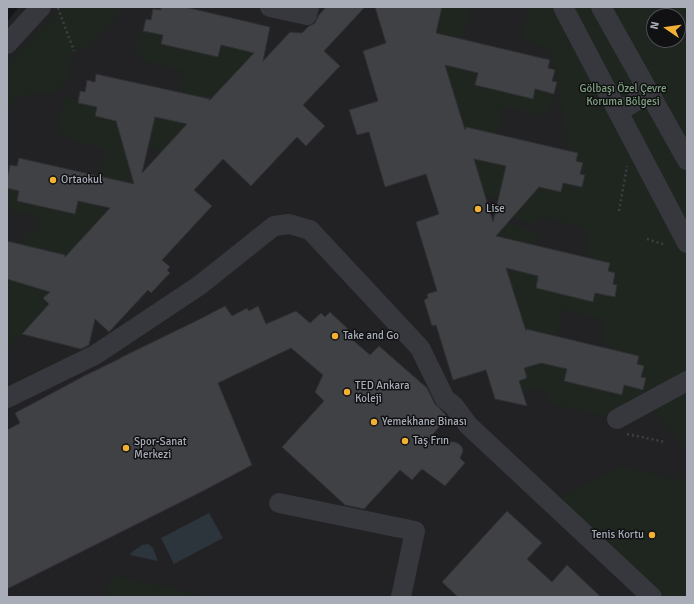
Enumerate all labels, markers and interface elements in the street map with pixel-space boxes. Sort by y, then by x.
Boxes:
north arrow [646,8,686,48]
text: N [648,20,662,31]
park label: Gölbaşı Özel Çevre Koruma Bölgesi [580,82,666,108]
place label: Ortaokul [61,173,102,187]
marker: Ortaokul [48,175,58,185]
place label: Lise [486,202,505,216]
marker: Lise [473,204,483,214]
place label: Take and Go [343,329,399,343]
marker: Take and Go [330,331,340,341]
place label: TED Ankara Koleji [355,379,410,405]
marker: TED Ankara Koleji [342,387,352,397]
place label: Yemekhane Binası [382,415,467,429]
marker: Yemekhane Binası [369,417,379,427]
place label: Taş Frın [413,434,449,448]
place label: Spor-Sanat Merkezi [134,435,187,461]
marker: Taş Frın [400,436,410,446]
marker: Spor-Sanat Merkezi [121,443,131,453]
place label: Tenis Kortu [592,528,644,542]
marker: Tenis Kortu [647,530,657,540]

